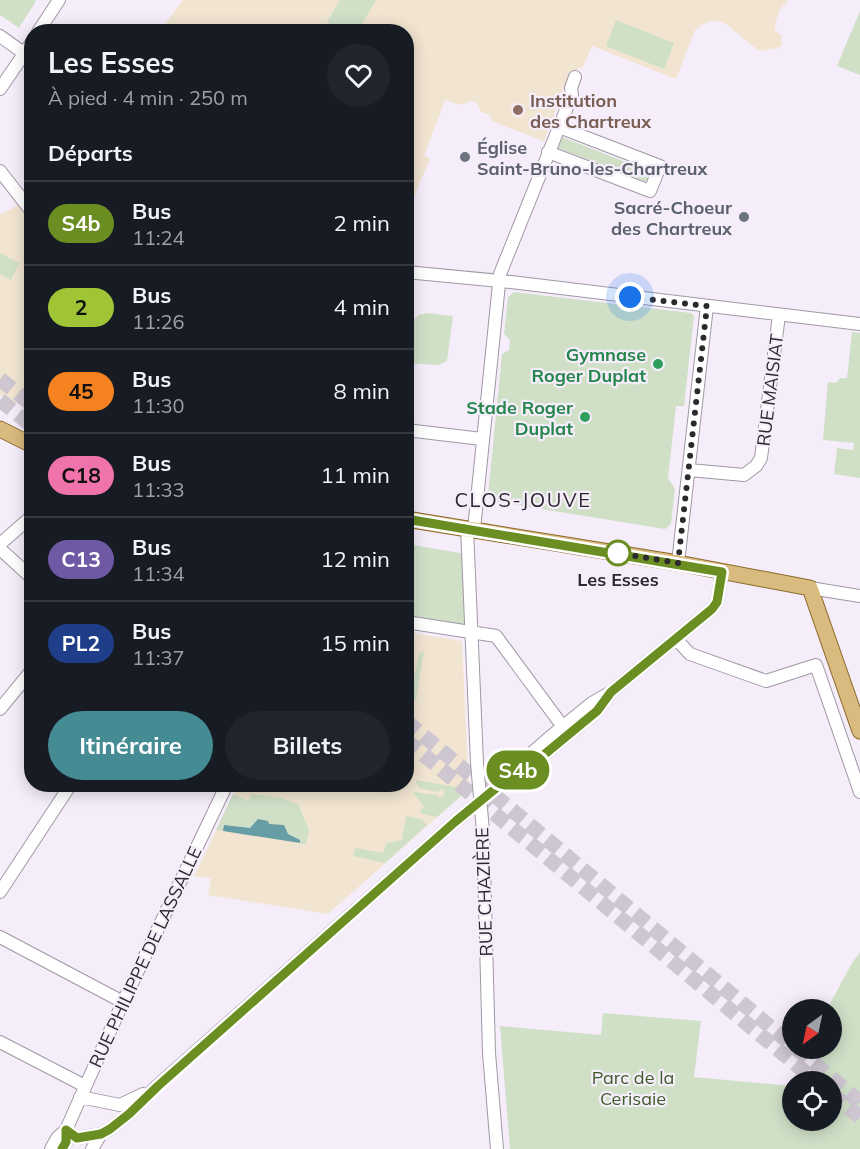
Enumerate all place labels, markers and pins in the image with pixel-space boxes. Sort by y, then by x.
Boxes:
place label: Institution des Chartreux [530,89,652,133]
marker: Institution des Chartreux [511,103,525,117]
place label: Église Saint-Bruno-les-Chartreux [477,136,709,180]
marker: Église Saint-Bruno-les-Chartreux [458,150,472,164]
place label: Sacré-Choeur des Chartreux [611,196,733,240]
marker: Sacré-Choeur des Chartreux [737,210,751,224]
place label: Gymnase Roger Duplat [532,343,646,387]
marker: Gymnase Roger Duplat [651,357,665,371]
place label: Stade Roger Duplat [466,396,574,440]
marker: Stade Roger Duplat [578,410,592,424]
marker: Les Esses [605,540,631,566]
place label: Les Esses [577,568,659,591]

